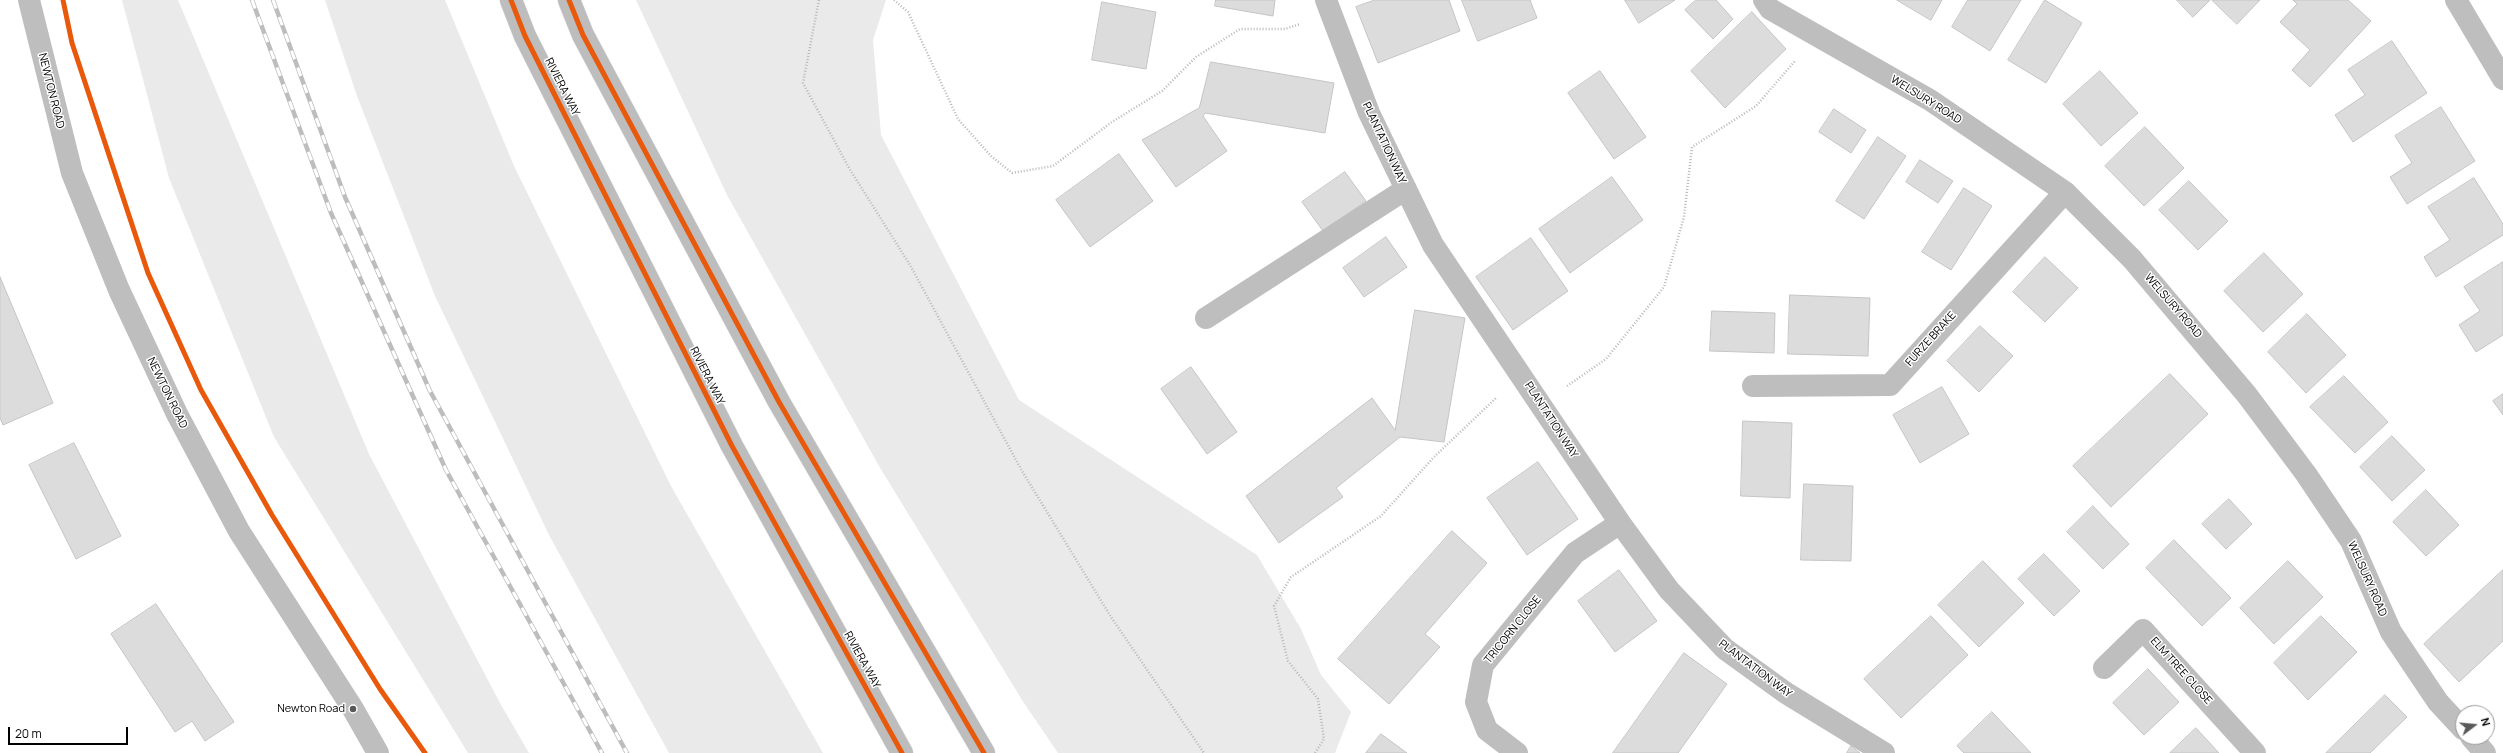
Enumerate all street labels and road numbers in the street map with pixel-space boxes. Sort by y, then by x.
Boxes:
street label: NEWTON ROAD [35,52,67,130]
street label: RIVIERA WAY [542,56,582,118]
street label: WELSURY ROAD [1888,73,1964,127]
street label: PLANTATION WAY [1359,100,1409,186]
street label: WELSURY ROAD [2142,271,2204,341]
street label: FURZE BRAKE [1903,309,1959,369]
street label: RIVIERA WAY [687,345,727,407]
street label: NEWTON ROAD [144,355,190,431]
street label: PLANTATION WAY [1521,379,1581,461]
street label: WELSURY ROAD [2345,539,2389,619]
street label: TRICORN CLOSE [1482,594,1544,666]
street label: RIVIERA WAY [841,629,883,691]
street label: ELM TREE CLOSE [2147,635,2215,707]
street label: PLANTATION WAY [1716,637,1794,701]

